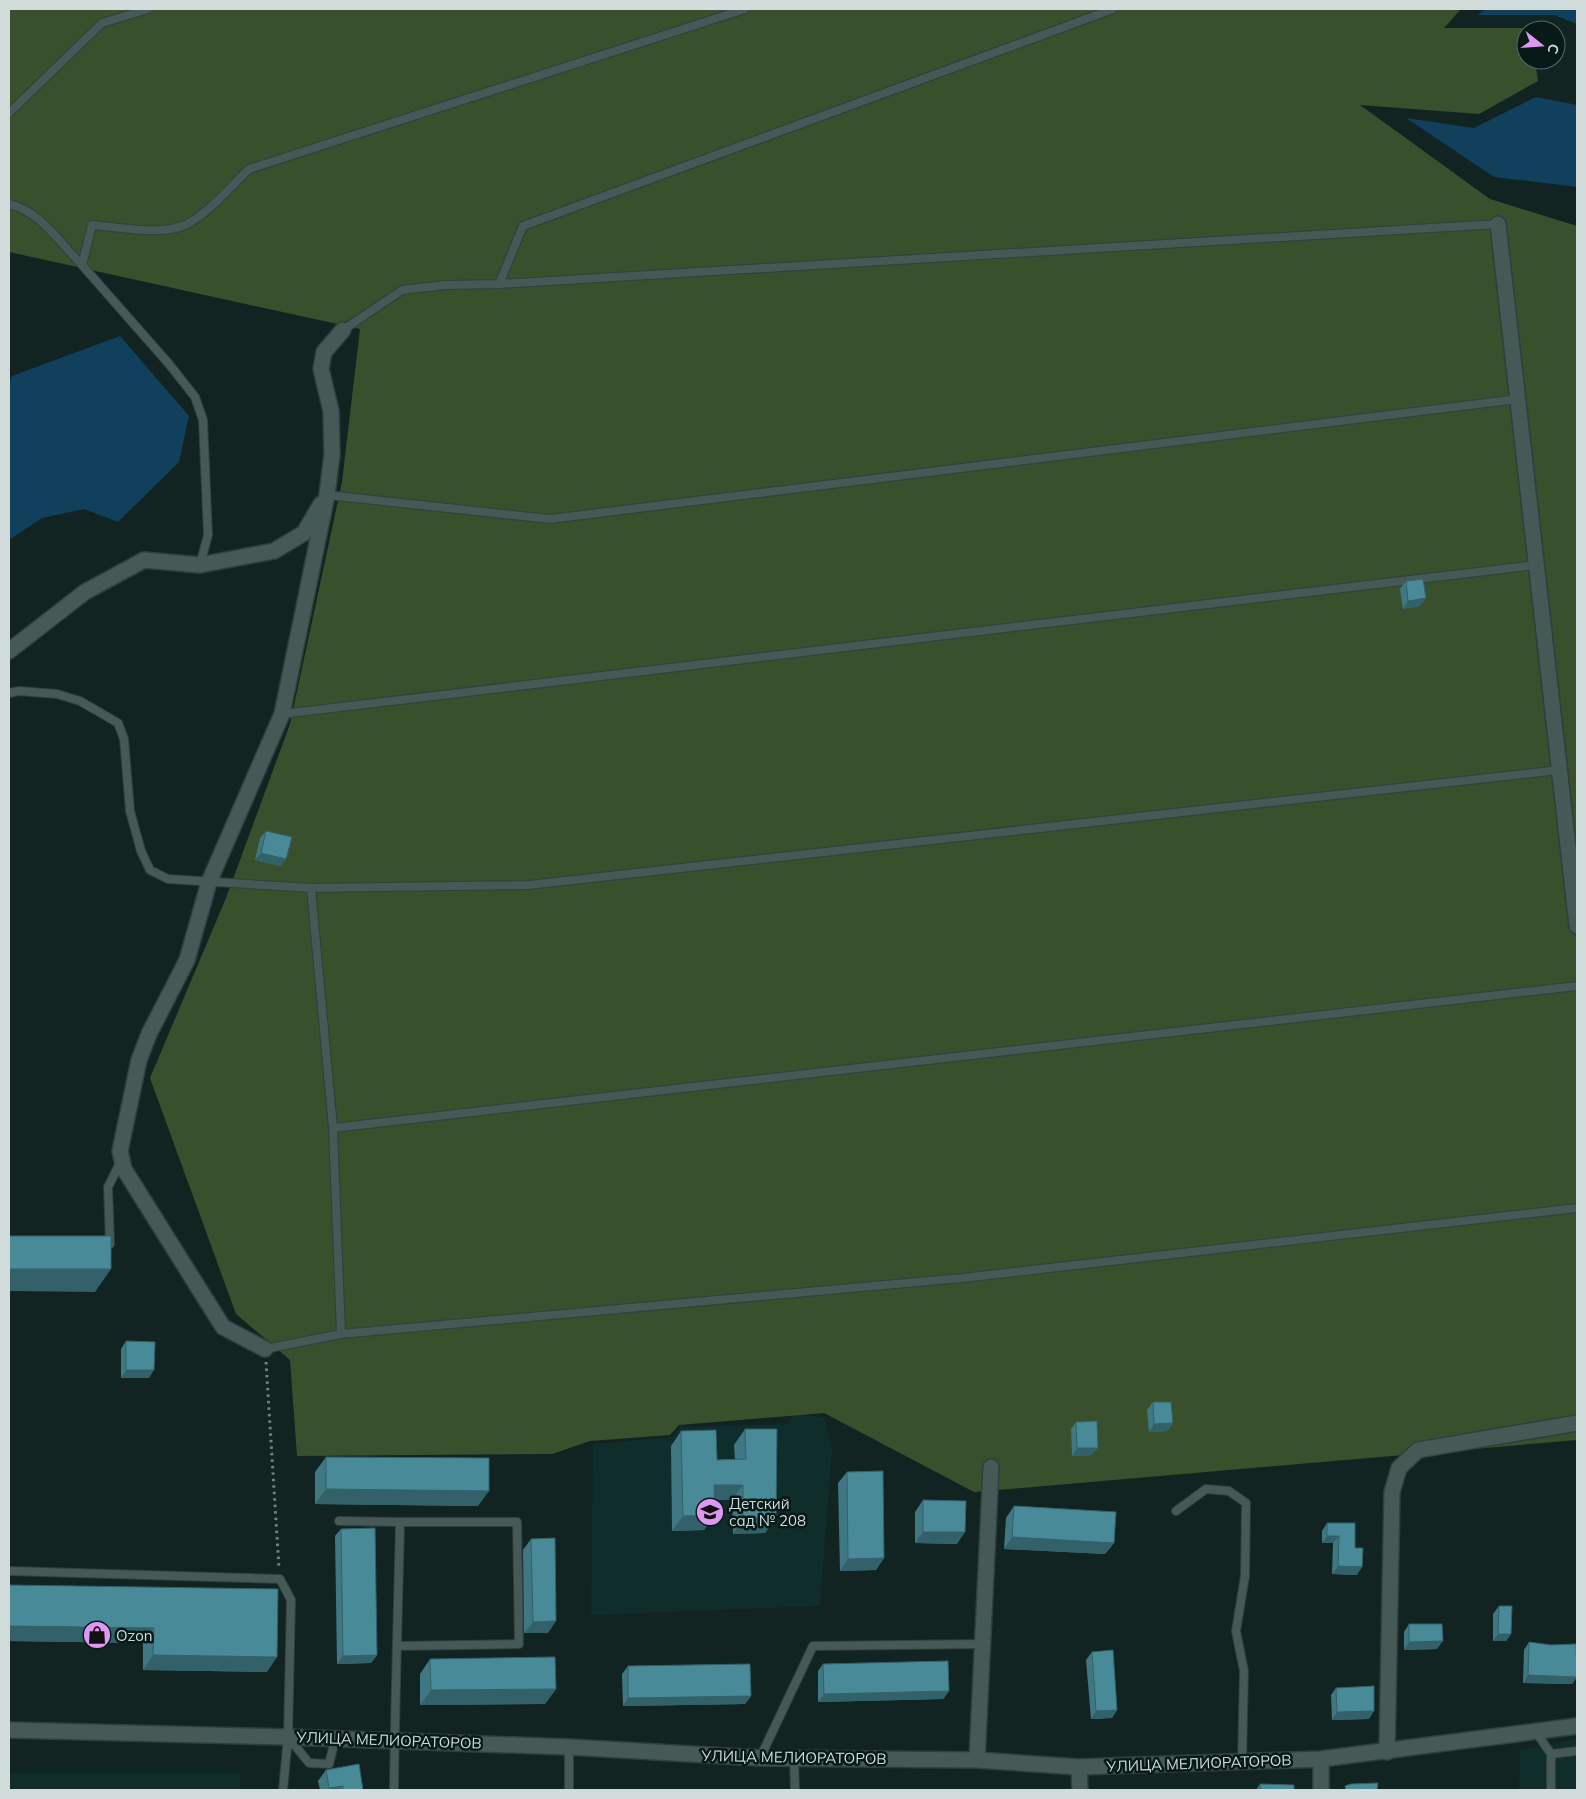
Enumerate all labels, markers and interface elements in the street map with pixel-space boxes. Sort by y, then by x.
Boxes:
north arrow [1516,20,1566,70]
text: С [1543,42,1563,56]
place label: Детский сад № 208 [729,1494,806,1530]
school or university icon: Детский сад № 208 [695,1497,725,1527]
shop icon: Ozon [82,1620,112,1650]
place label: Ozon [116,1626,153,1645]
street label: УЛИЦА МЕЛИОРАТОРОВ [295,1727,482,1753]
street label: УЛИЦА МЕЛИОРАТОРОВ [700,1746,887,1768]
street label: УЛИЦА МЕЛИОРАТОРОВ [1105,1750,1292,1776]

